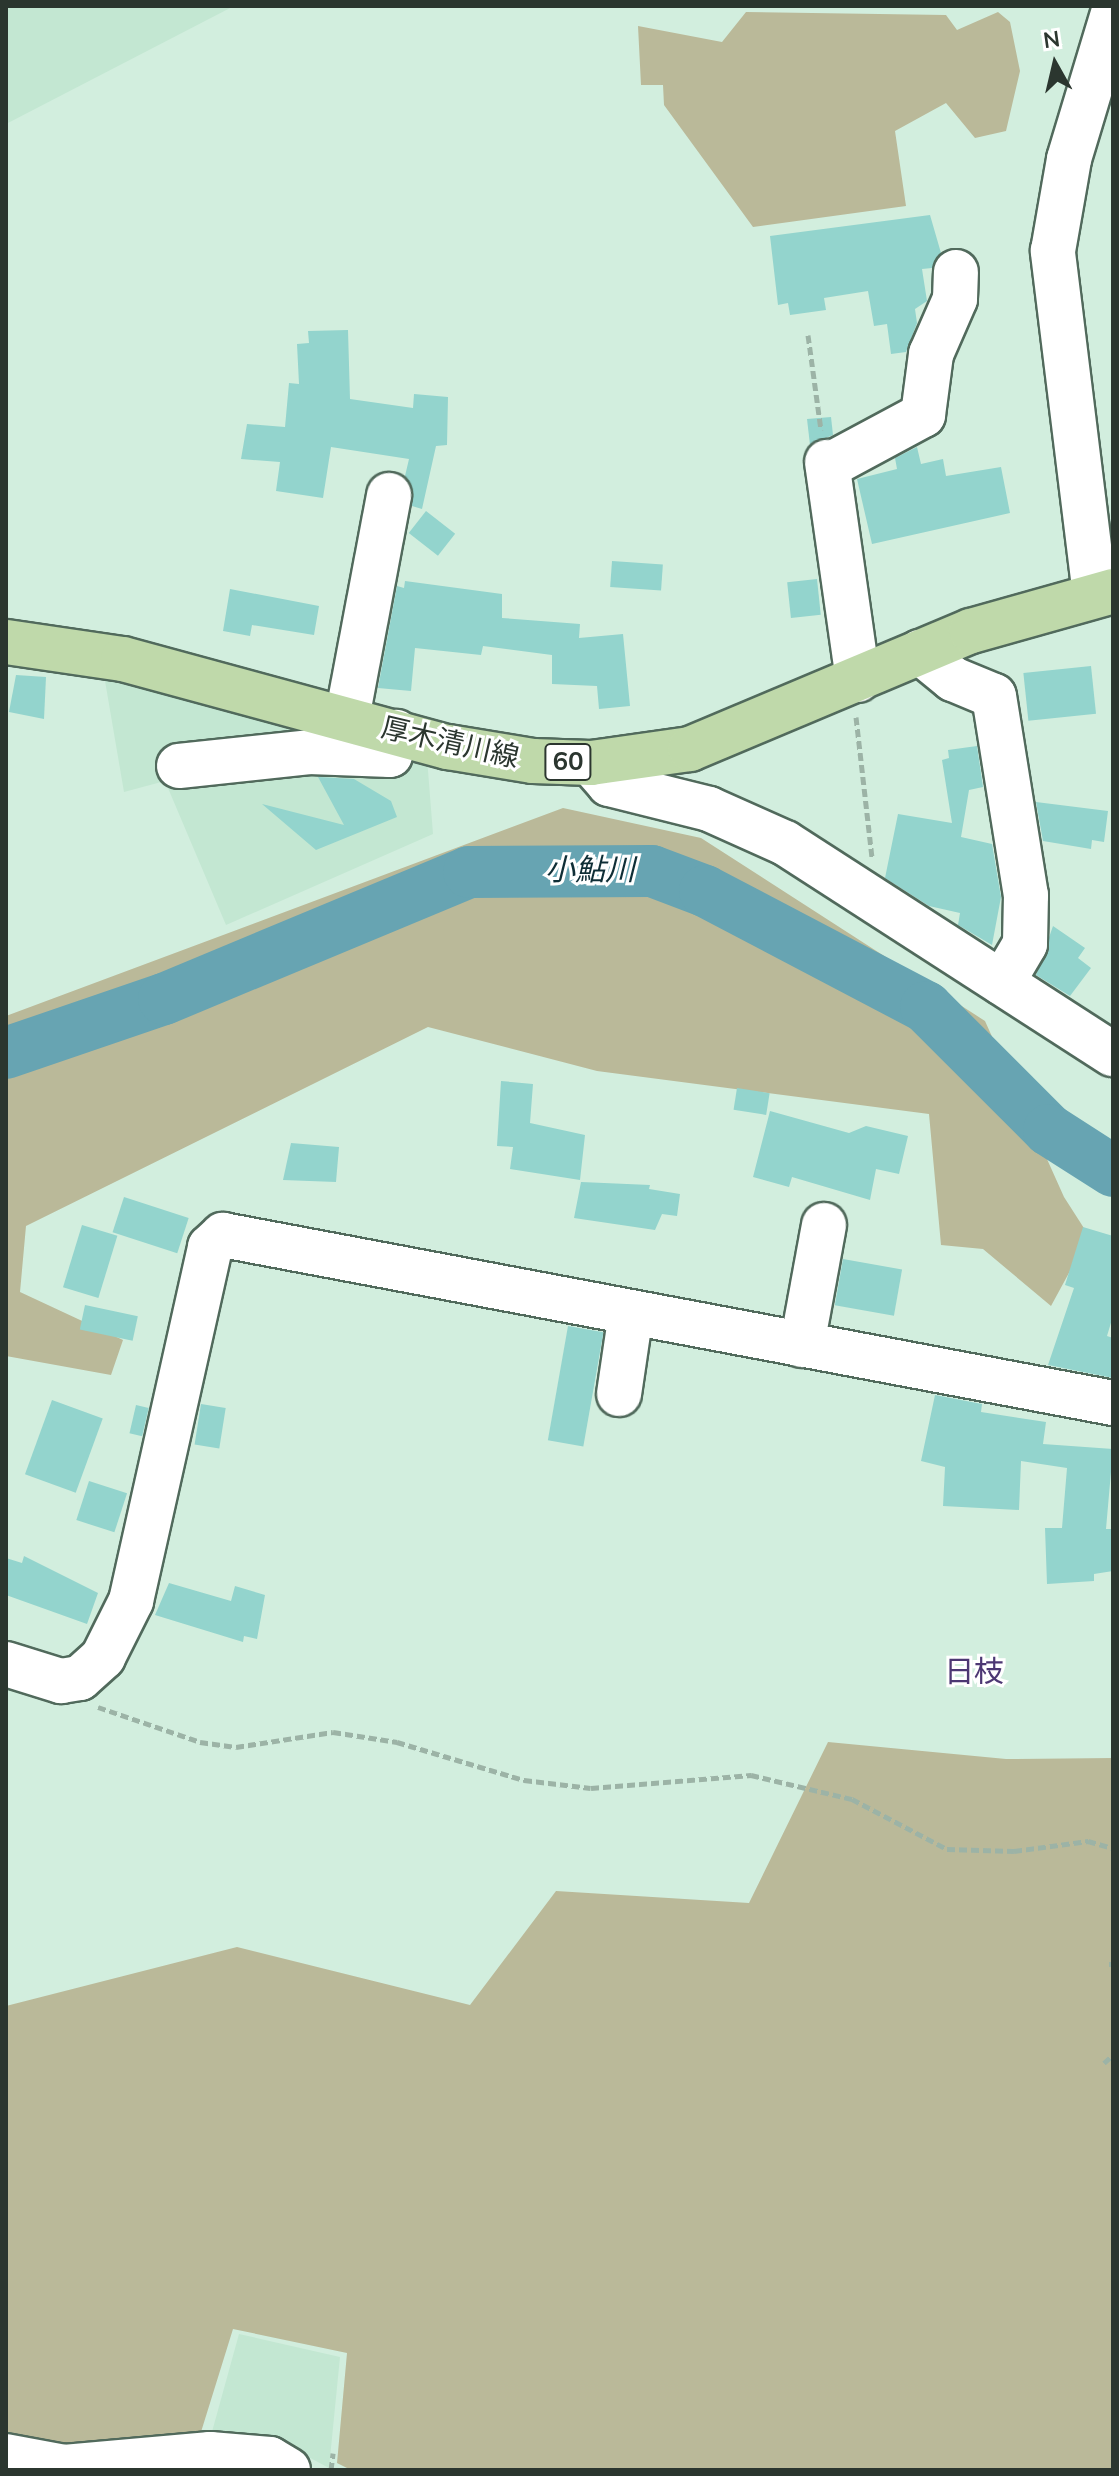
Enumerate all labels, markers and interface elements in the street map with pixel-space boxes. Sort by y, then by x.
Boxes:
north arrow [1015,24,1095,104]
text: N [1041,24,1062,56]
street label: 厚木清川線 [378,711,522,775]
road number: 60 [544,740,592,784]
water label: 小鮎川 [545,853,635,889]
district label: 日枝 [944,1655,1004,1691]

